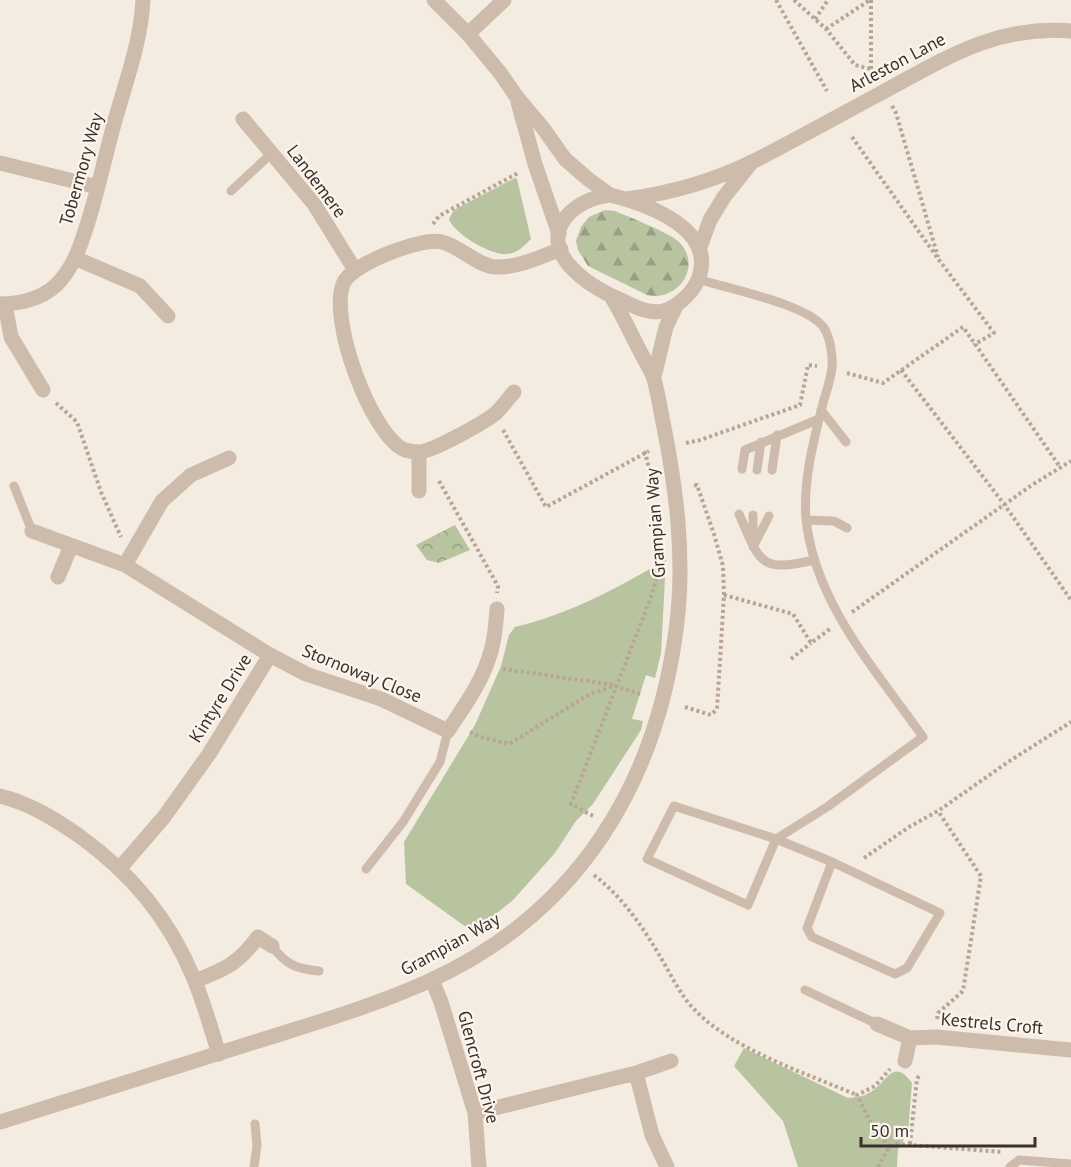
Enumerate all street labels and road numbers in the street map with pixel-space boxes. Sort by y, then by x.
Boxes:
street label: Arleston Lane [845,27,949,97]
street label: Tobermory Way [54,109,108,228]
street label: Landemere [282,140,352,222]
street label: Grampian Way [640,467,670,579]
street label: Stornoway Close [299,639,425,707]
street label: Kintyre Drive [184,649,256,747]
street label: Grampian Way [396,907,504,981]
street label: Kestrels Croft [940,1007,1044,1039]
street label: Glencroft Drive [453,1008,505,1126]

